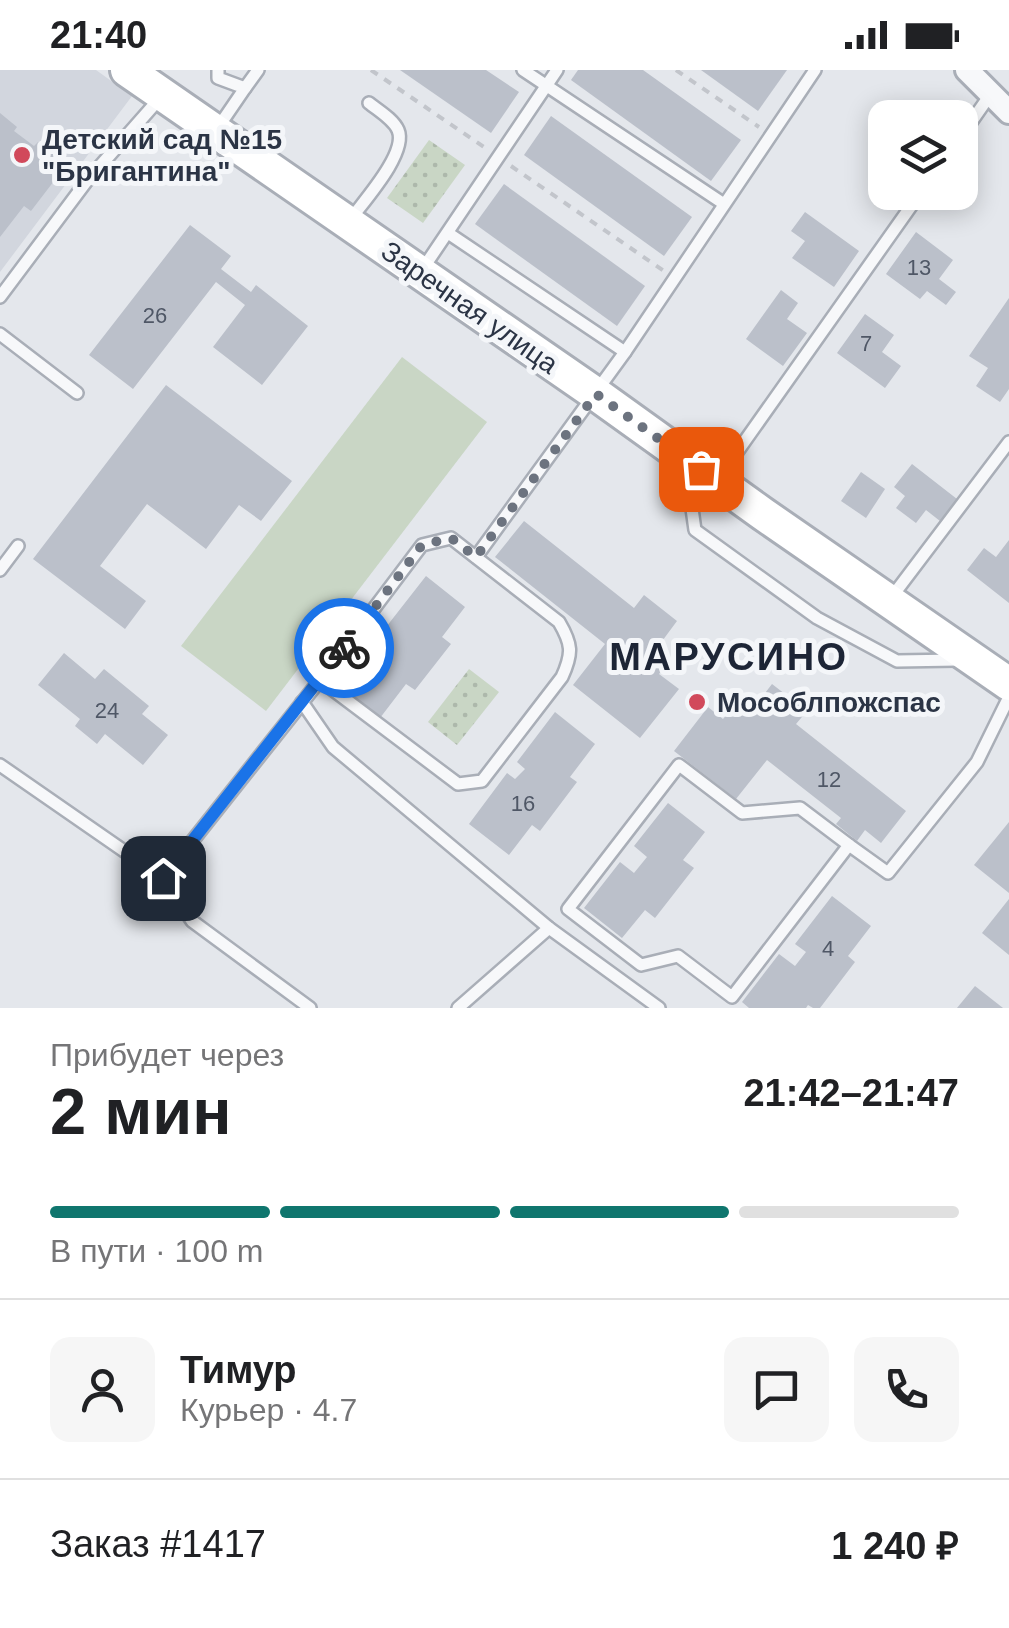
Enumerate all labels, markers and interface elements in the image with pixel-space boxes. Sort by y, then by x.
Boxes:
text: 21:40 [50,14,147,56]
map controls [868,100,978,210]
button: layers [868,100,978,210]
place label: Детский сад №15 "Бригантина" [42,124,282,187]
marker: Детский сад №15 "Бригантина" [11,144,33,166]
street label: Заречная улица [376,235,564,380]
house number: 13 [907,255,931,280]
house number: 26 [143,303,167,328]
house number: 7 [860,331,872,356]
pin [659,427,744,512]
icon: bag [674,442,729,497]
courier [294,598,394,698]
icon: bike [317,621,372,676]
district label: МАРУСИНО [609,636,849,678]
place label: Мособлпожспас [717,687,941,718]
marker: Мособлпожспас [686,691,708,713]
house number: 24 [95,698,119,723]
house number: 12 [817,767,841,792]
house number: 16 [511,791,535,816]
pin [121,836,206,921]
icon: home [136,851,191,906]
house number: 4 [822,936,834,961]
text: Прибудет через [50,1037,284,1073]
text: 21:42–21:47 [743,1072,959,1114]
text: 2 мин [50,1075,232,1148]
text: В пути · 100 m [50,1233,263,1269]
button: person [50,1337,155,1442]
button: chat [724,1337,829,1442]
button: phone [854,1337,959,1442]
text: Тимур [180,1349,297,1391]
text: Курьер · 4.7 [180,1392,357,1428]
text: Заказ #1417 [50,1523,266,1565]
text: 1 240 ₽ [831,1525,959,1567]

